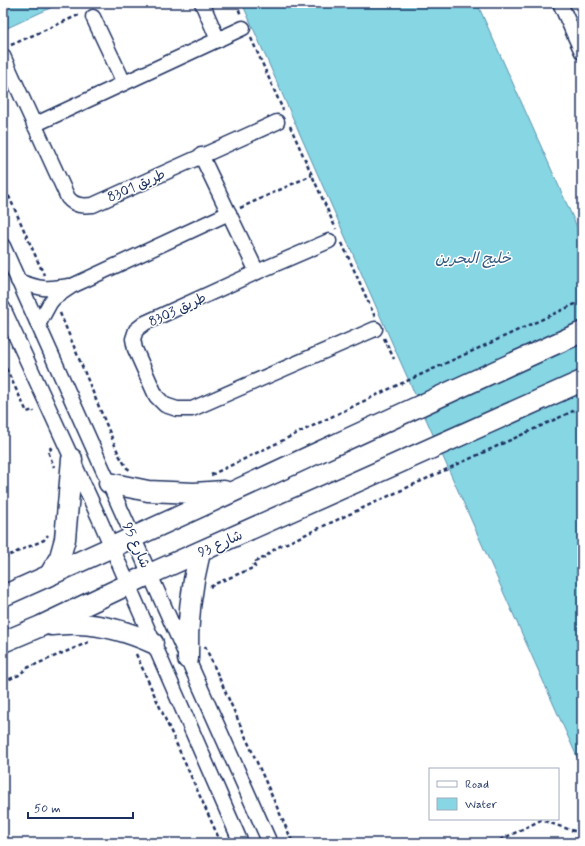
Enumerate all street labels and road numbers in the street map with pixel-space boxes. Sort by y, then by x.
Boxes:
street label: طريق 8301 [105,165,168,207]
street label: طريق 8303 [146,289,209,331]
street label: شارع 95 [118,520,154,571]
street label: شارع 93 [195,526,245,562]

